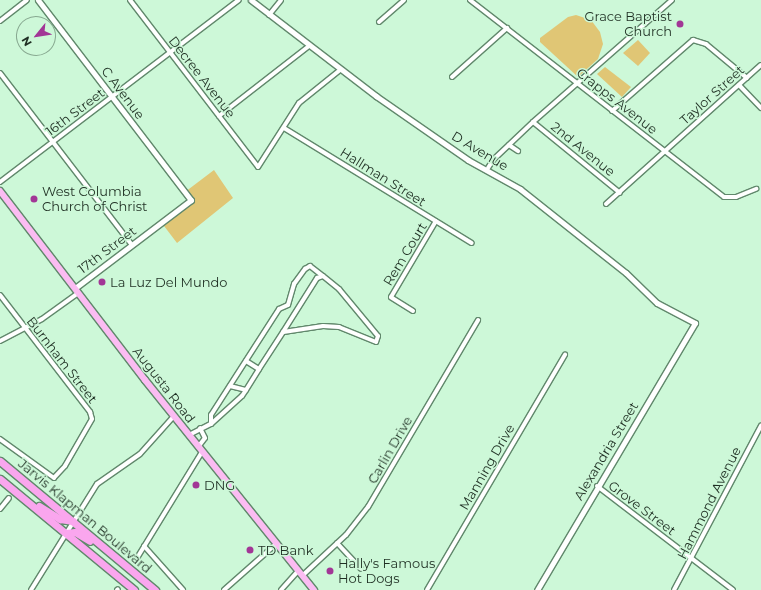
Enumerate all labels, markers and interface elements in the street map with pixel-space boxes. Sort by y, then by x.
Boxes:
place label: Grace Baptist Church [584,9,672,40]
north arrow [16,16,56,56]
marker: Grace Baptist Church [675,19,685,29]
street label: Decree Avenue [165,33,239,121]
text: N [18,34,35,49]
street label: Taylor Street [677,62,747,128]
street label: C Avenue [98,64,148,122]
street label: Crapps Avenue [574,65,660,137]
street label: 16th Street [43,85,107,139]
street label: 2nd Avenue [548,119,618,179]
street label: D Avenue [449,128,511,174]
street label: Hallman Street [337,144,429,210]
place label: West Columbia Church of Christ [42,184,147,215]
marker: West Columbia Church of Christ [29,194,39,204]
street label: Rem Court [380,220,430,288]
street label: 17th Street [75,223,139,277]
place label: La Luz Del Mundo [110,274,227,290]
marker: La Luz Del Mundo [97,277,107,287]
street label: Burnham Street [23,314,101,406]
street label: Augusta Road [130,344,198,426]
street label: Alexandria Street [571,399,641,503]
street label: Carlin Drive [364,414,416,486]
street label: Manning Drive [456,421,518,513]
street label: Hammond Avenue [674,444,744,562]
street label: Jarvis Klapman Boulevard [15,456,155,576]
place label: DNG [204,477,235,493]
street label: Grove Street [605,478,679,538]
marker: DNG [191,480,201,490]
place label: TD Bank [258,542,314,558]
marker: TD Bank [245,545,255,555]
place label: Hally's Famous Hot Dogs [338,556,435,587]
marker: Hally's Famous Hot Dogs [325,566,335,576]

